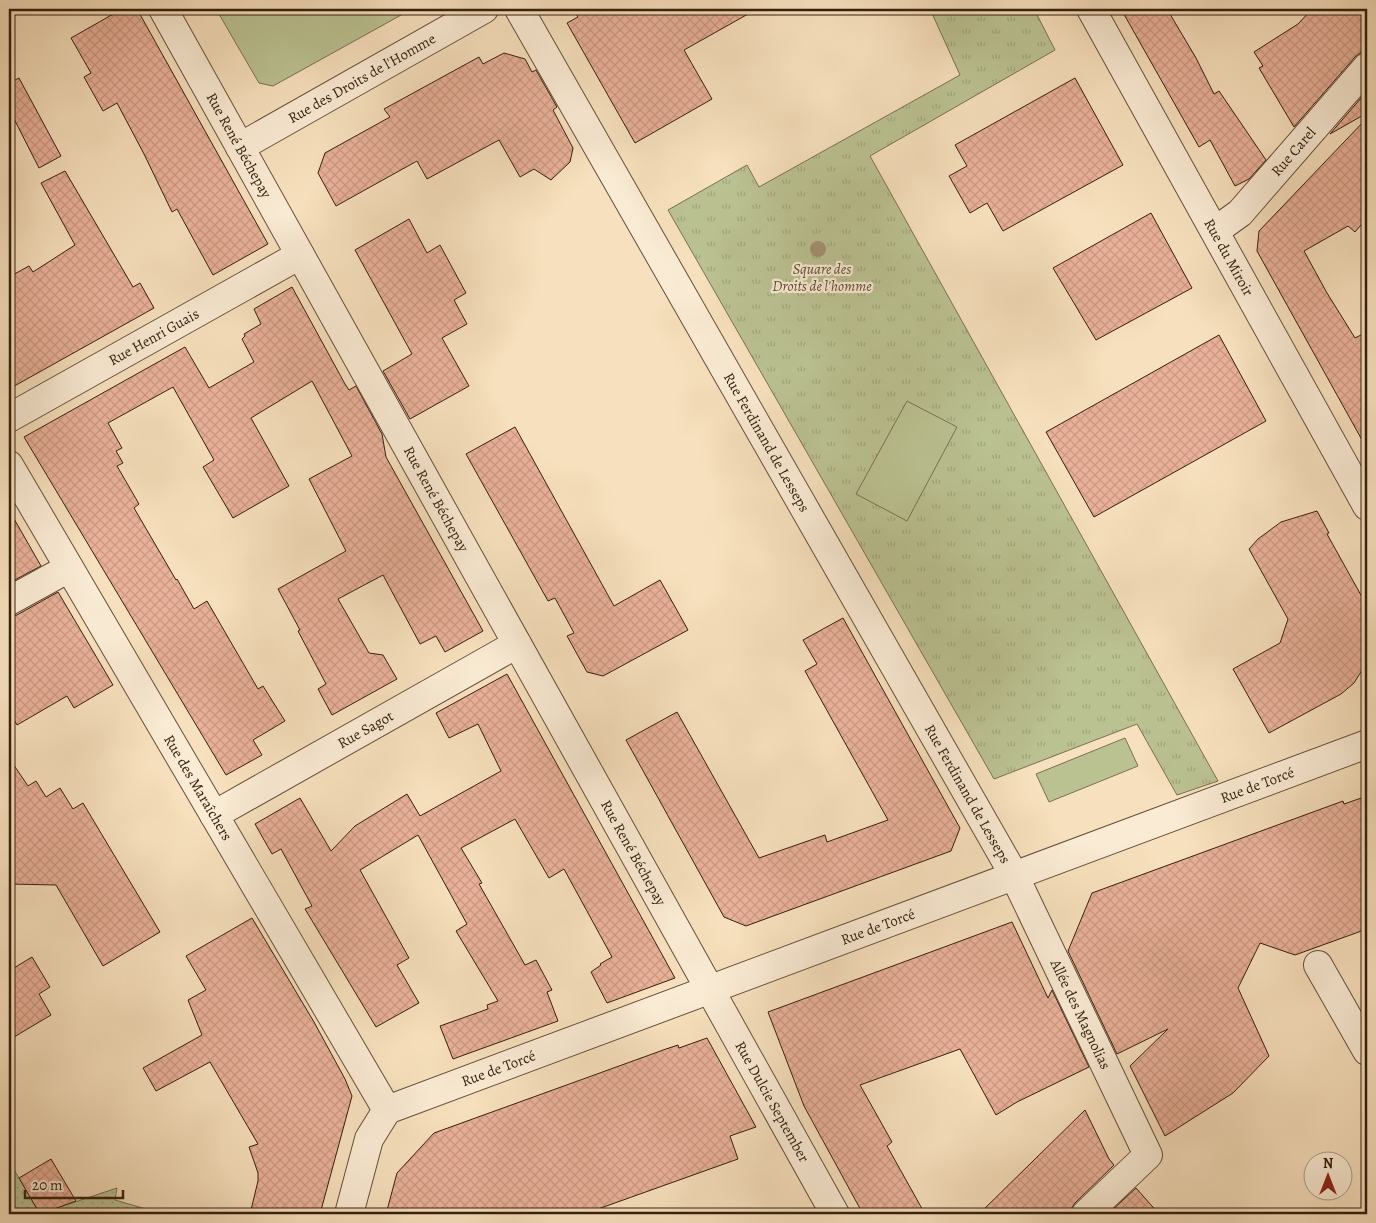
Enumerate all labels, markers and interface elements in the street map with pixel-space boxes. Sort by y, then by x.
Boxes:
street label: Rue des Droits de l'Homme [284,28,439,128]
street label: Rue René Béchepay [202,89,277,202]
street label: Rue Carel [1266,123,1320,181]
street label: Rue du Miroir [1199,215,1259,300]
park label: Square des Droits de l'homme [772,259,872,296]
street label: Rue Henri Guais [105,304,203,370]
street label: Rue Ferdinand de Lesseps [719,369,814,516]
street label: Rue René Béchepay [399,443,474,556]
street label: Rue Sagot [334,706,397,753]
street label: Rue Ferdinand de Lesseps [920,720,1015,867]
street label: Rue des Maraîchers [159,731,237,844]
street label: Rue de Torcé [1217,762,1297,808]
street label: Rue René Béchepay [596,796,671,909]
street label: Rue de Torcé [838,904,918,950]
street label: Allée des Magnolias [1045,955,1116,1073]
street label: Rue Dulcie September [730,1037,814,1166]
street label: Rue de Torcé [459,1045,539,1091]
north arrow [1304,1150,1354,1200]
text: N [1323,1154,1333,1173]
scale bar [25,1168,122,1200]
text: 20 m [32,1175,63,1195]

